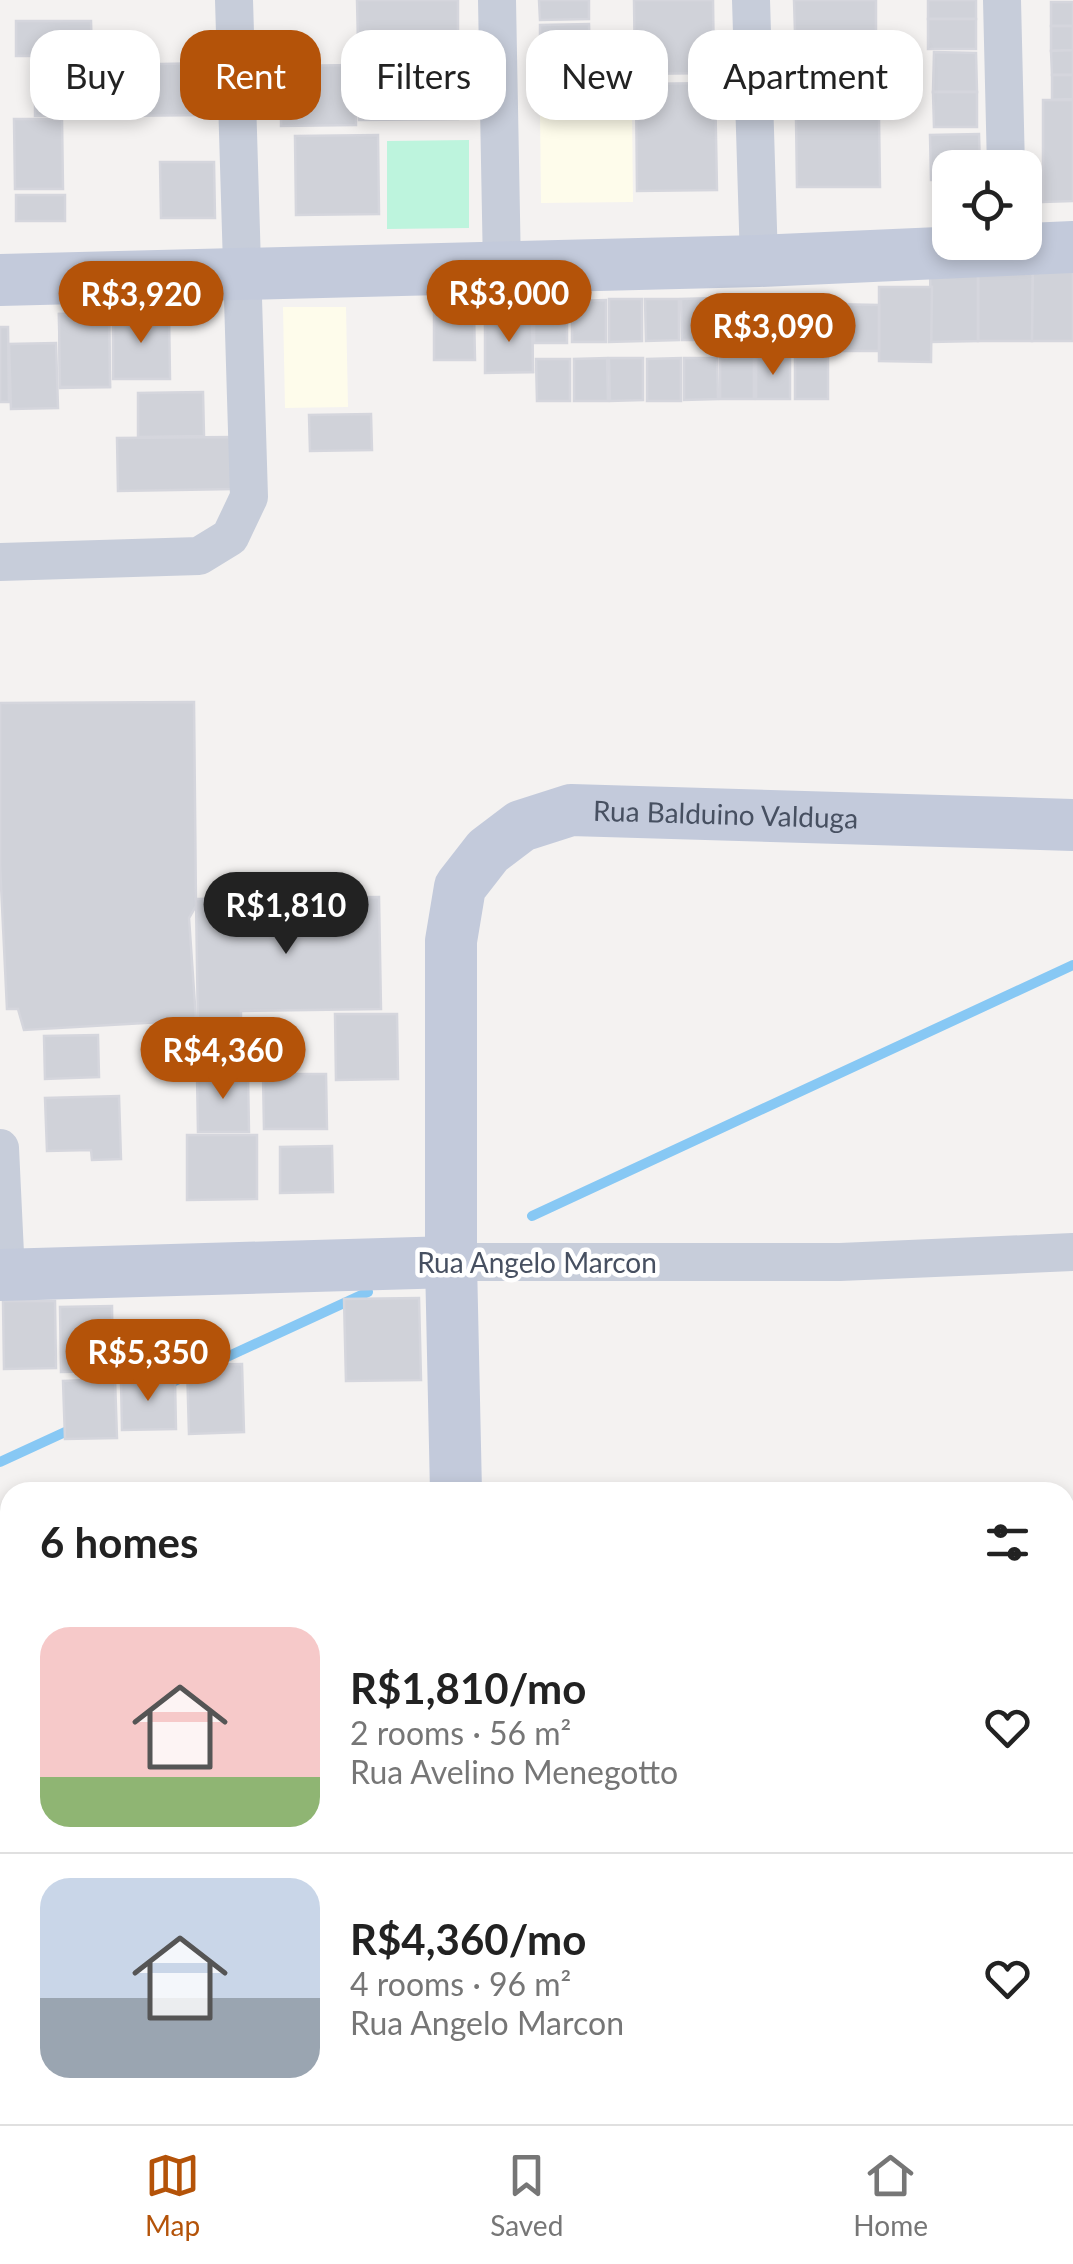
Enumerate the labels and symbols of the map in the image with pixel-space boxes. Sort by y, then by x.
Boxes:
pin: R$3,000 [417,260,601,345]
pin: R$3,920 [49,261,233,346]
pin: R$3,090 [681,293,865,378]
street label: Rua Balduino Valduga [593,793,859,835]
pin: R$1,810 [194,872,378,957]
pin: R$4,360 [131,1017,315,1102]
street label: Rua Angelo Marcon [417,1245,657,1279]
pin: R$5,350 [56,1319,240,1404]

